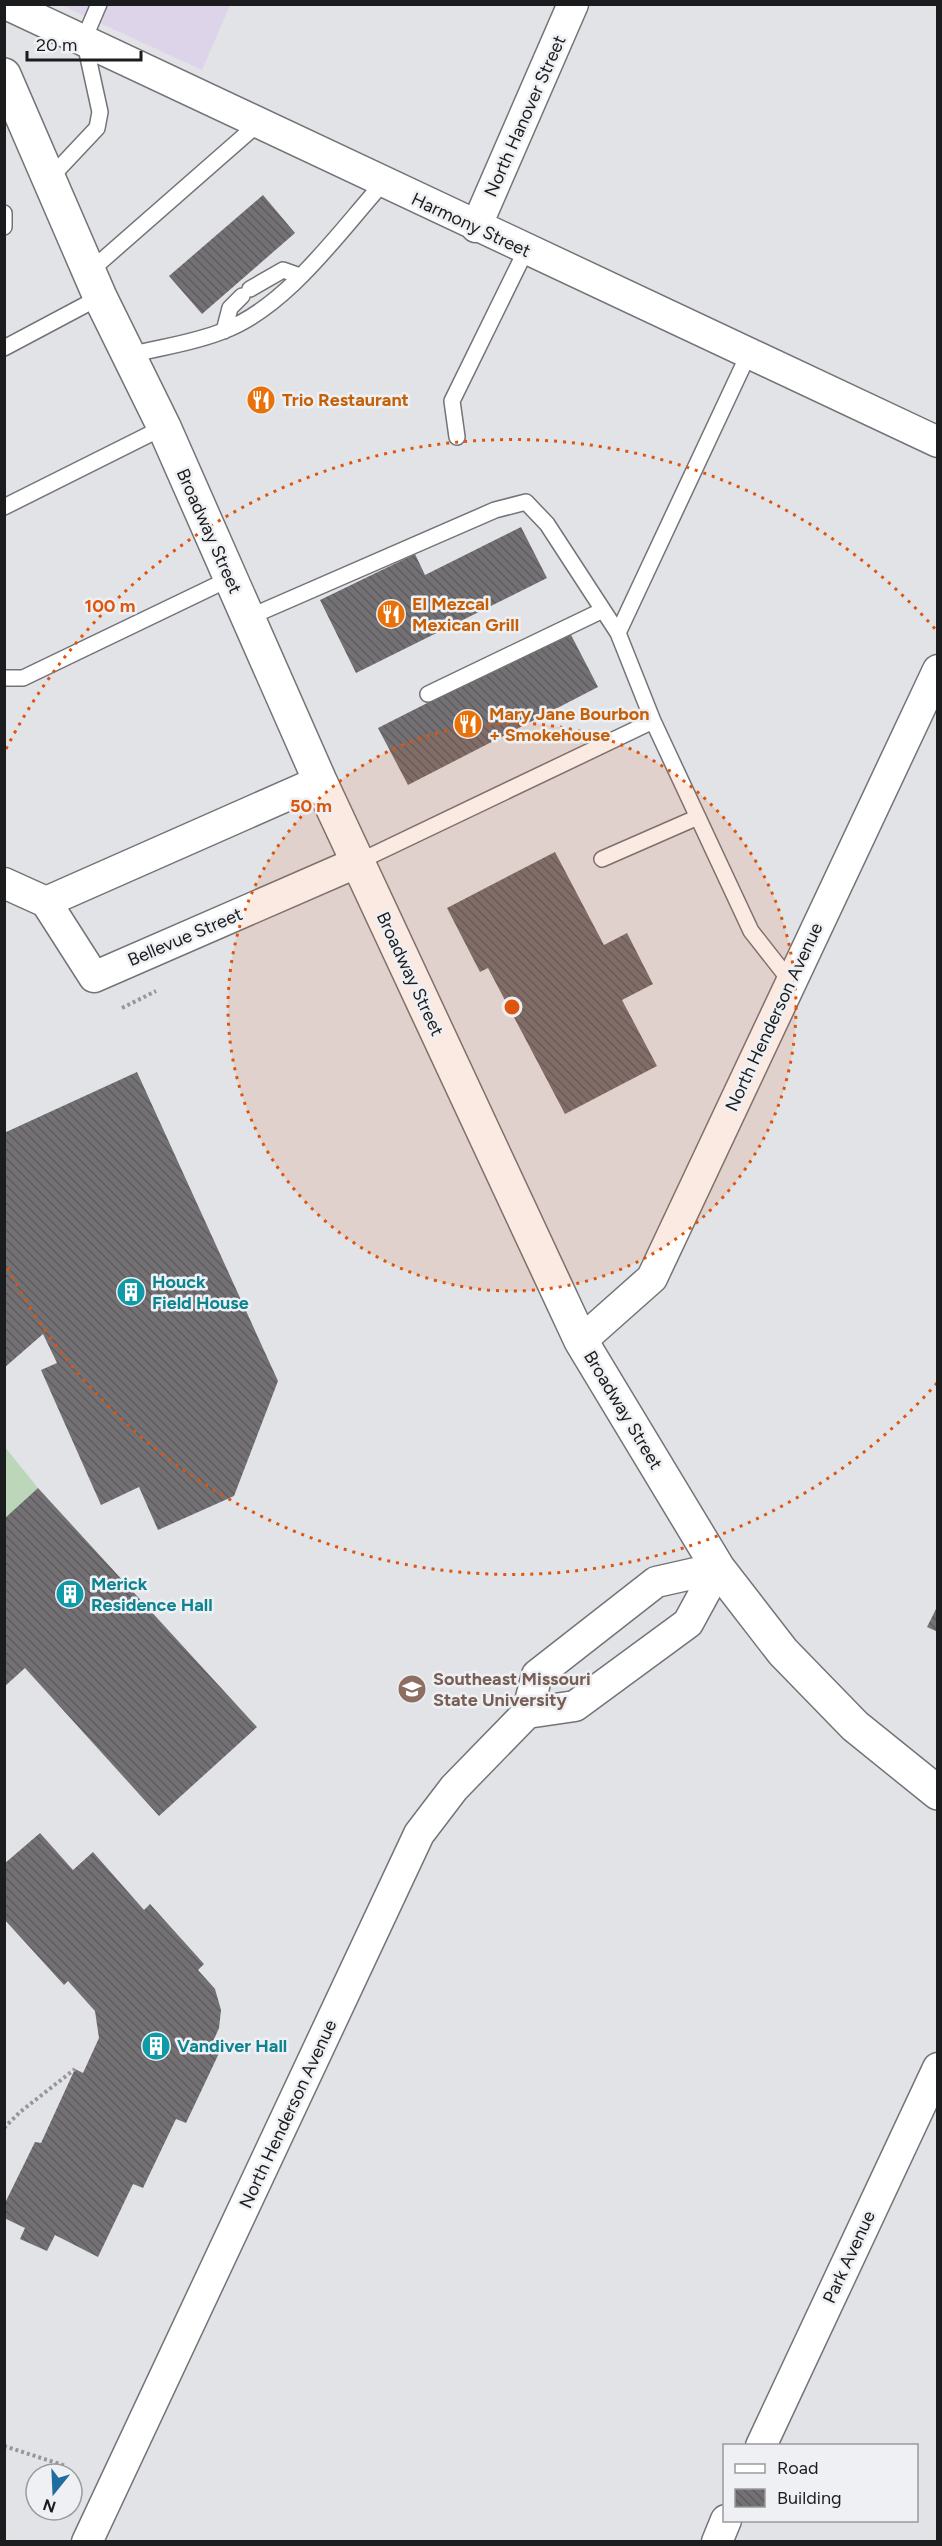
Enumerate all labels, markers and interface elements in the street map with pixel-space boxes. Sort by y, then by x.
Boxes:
scale bar [27,24,141,62]
street label: North Hanover Street [479,32,571,200]
text: 20 m [36,34,77,56]
street label: Harmony Street [408,188,534,262]
restaurant icon: Trio Restaurant [245,384,277,416]
place label: Trio Restaurant [282,389,409,411]
street label: Broadway Street [172,465,246,597]
place label: El Mezcal Mexican Grill [412,593,519,636]
text: 100 m [85,595,135,617]
restaurant icon: El Mezcal Mexican Grill [375,598,407,630]
place label: Mary Jane Bourbon + Smokehouse [489,703,649,746]
restaurant icon: Mary Jane Bourbon + Smokehouse [452,708,484,740]
text: 50 m [290,795,332,817]
street label: Bellevue Street [124,903,246,971]
street label: Broadway Street [372,908,448,1040]
street label: North Henderson Avenue [721,919,828,1115]
centre of rings [502,997,522,1017]
place label: Houck Field House [152,1271,249,1314]
building icon: Houck Field House [115,1276,147,1308]
street label: Broadway Street [579,1347,667,1473]
place label: Merick Residence Hall [91,1573,213,1616]
building icon: Merick Residence Hall [54,1578,86,1610]
place label: Southeast Missouri State University [433,1668,591,1711]
school or university icon: Southeast Missouri State University [396,1673,428,1705]
street label: North Henderson Avenue [235,2016,342,2212]
building icon: Vandiver Hall [140,2030,172,2062]
place label: Vandiver Hall [177,2035,287,2057]
street label: Park Avenue [818,2207,880,2307]
legend [723,2444,918,2522]
text: Road [777,2457,818,2479]
north arrow [24,2462,84,2522]
text: Building [777,2487,842,2509]
text: N [41,2495,58,2517]

